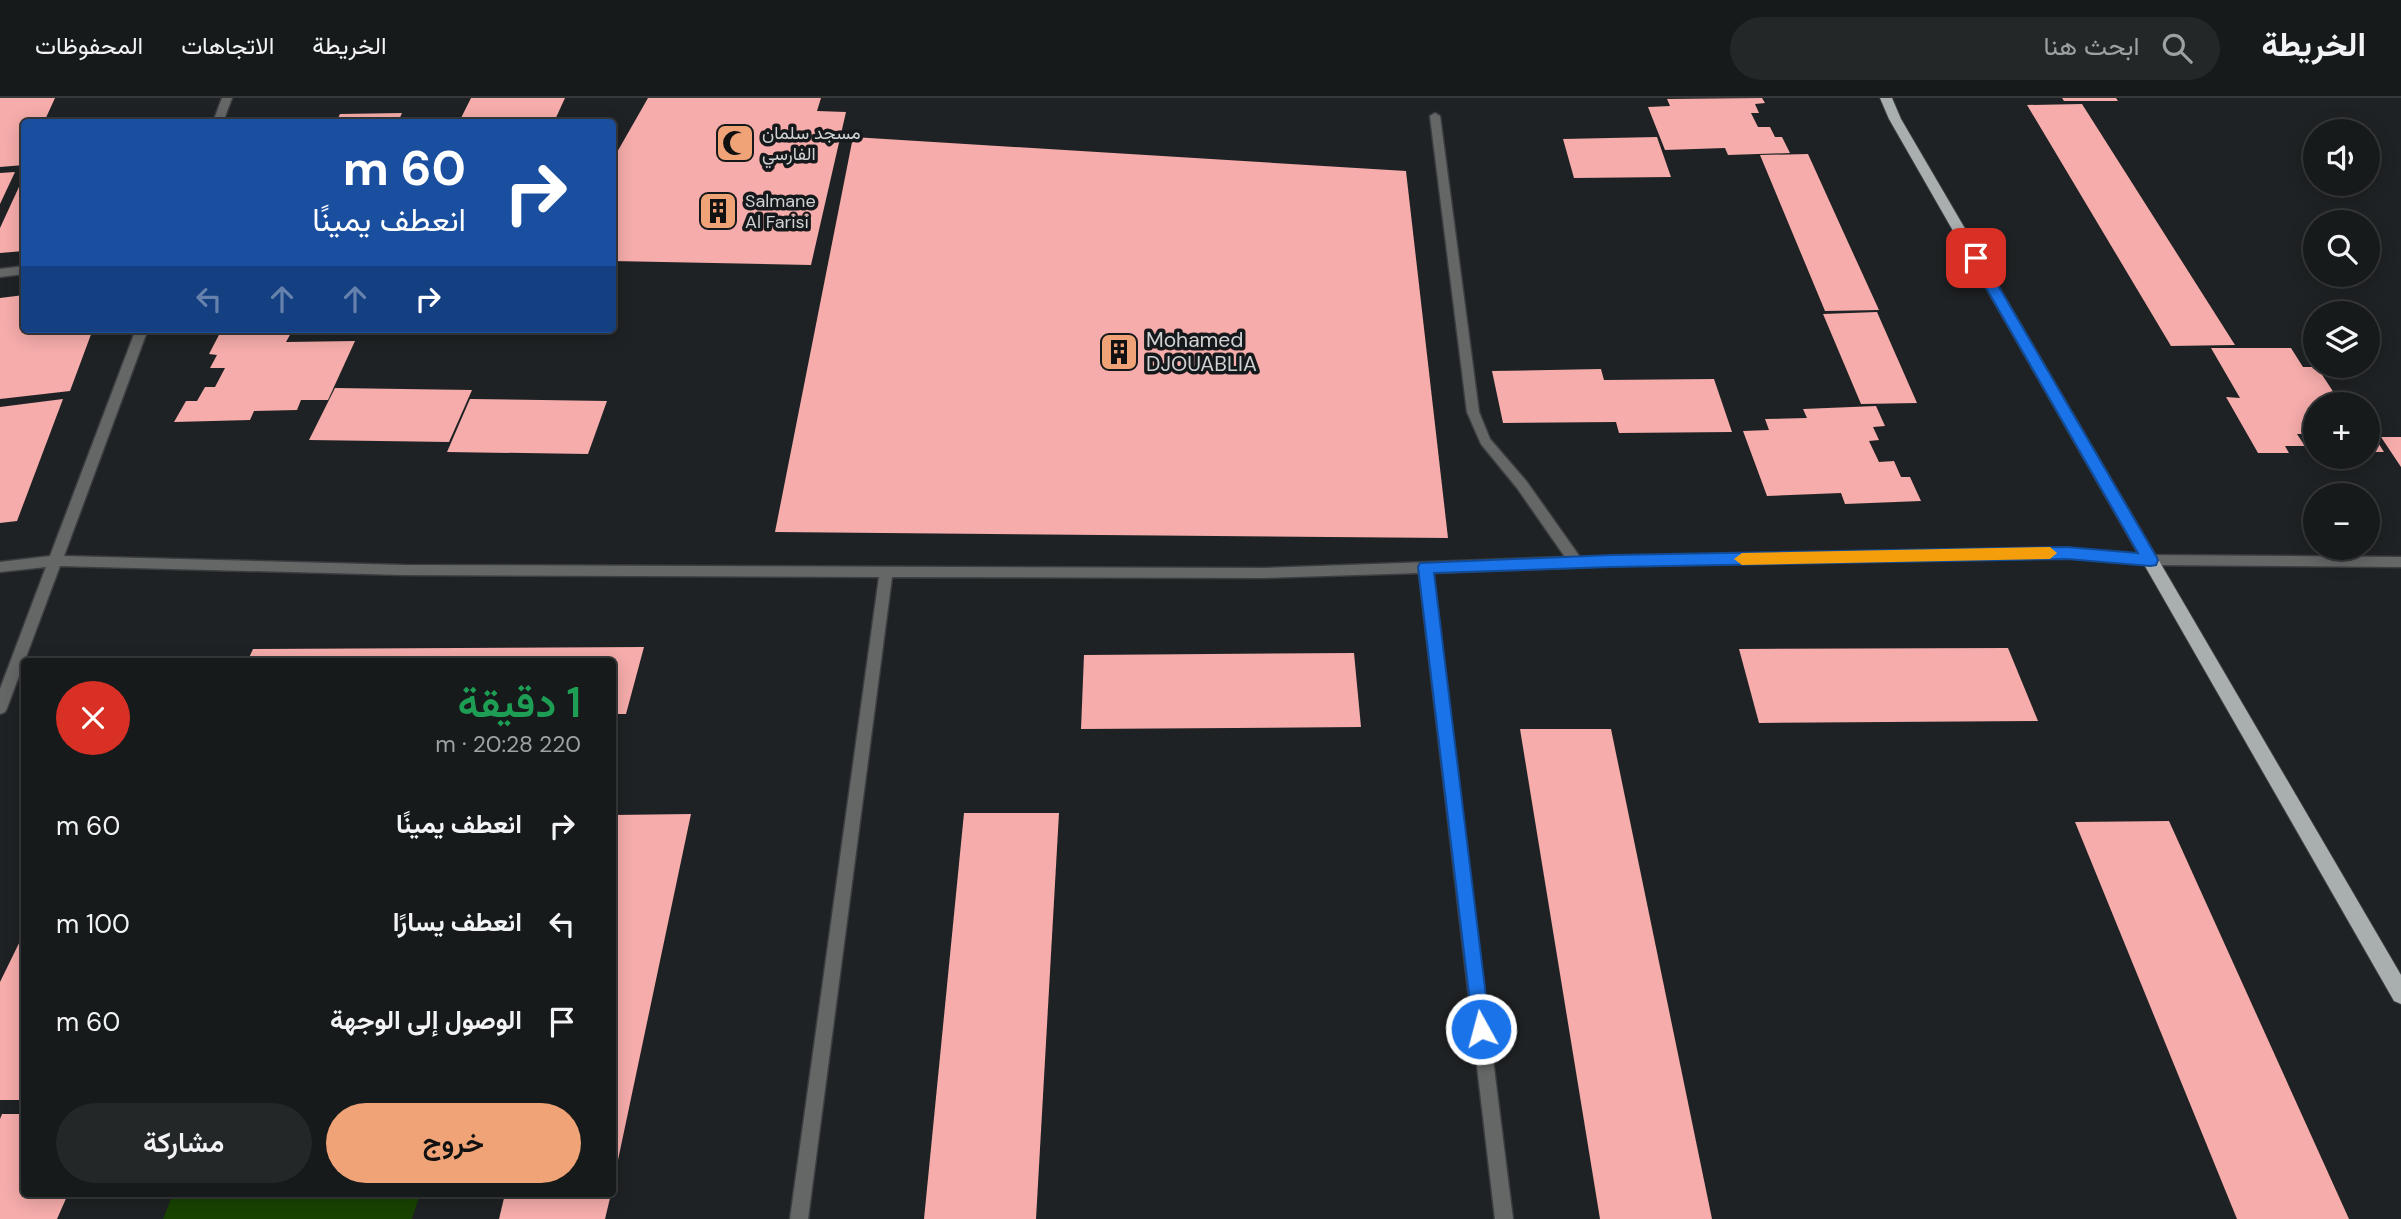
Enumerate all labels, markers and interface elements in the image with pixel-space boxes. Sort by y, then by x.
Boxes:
search box [1730,17,2220,80]
text: الخريطة [2262,23,2366,66]
text: ابحث هنا [2043,29,2140,63]
icon: search [2158,29,2196,67]
text: المحفوظات [35,30,143,61]
text: الاتجاهات [181,30,274,61]
text: الخريطة [312,30,387,61]
map controls [2303,119,2380,560]
button: sound [2303,119,2380,196]
place label: مسجد سلمان الفارسي [762,121,861,169]
mosque icon: مسجد سلمان الفارسي [714,122,756,164]
text: 60 m [343,136,466,200]
icon: right [490,147,581,238]
place label: Salmane Al Farisi [745,189,816,234]
building icon: Salmane Al Farisi [697,190,739,232]
text: انعطف يمينًا [312,199,466,241]
button: search [2303,210,2380,287]
pin [1946,228,2006,288]
icon: arrive [1957,239,1995,277]
icon: left [190,280,228,318]
icon: ahead [263,280,301,318]
icon: ahead [336,280,374,318]
icon: right [409,280,447,318]
button: layers [2303,301,2380,378]
place label: Mohamed DJOUABLIA [1146,326,1257,378]
building icon: Mohamed DJOUABLIA [1098,331,1140,373]
button: + [2303,392,2380,469]
button: − [2303,483,2380,560]
text: 1 دقيقة [458,675,581,730]
button: close [56,681,130,755]
text: 220 m · 20:28 [435,729,581,759]
text: انعطف يمينًا [396,807,522,841]
icon: right [543,807,581,845]
text: 60 m [56,809,120,843]
text: انعطف يسارًا [393,905,522,939]
icon: left [543,905,581,943]
text: 100 m [56,907,130,941]
position arrow [1444,992,1518,1066]
text: الوصول إلى الوجهة [330,1003,522,1037]
icon: arrive [543,1003,581,1041]
text: 60 m [56,1005,120,1039]
button: مشاركة [56,1103,312,1183]
button: خروج [326,1103,581,1183]

